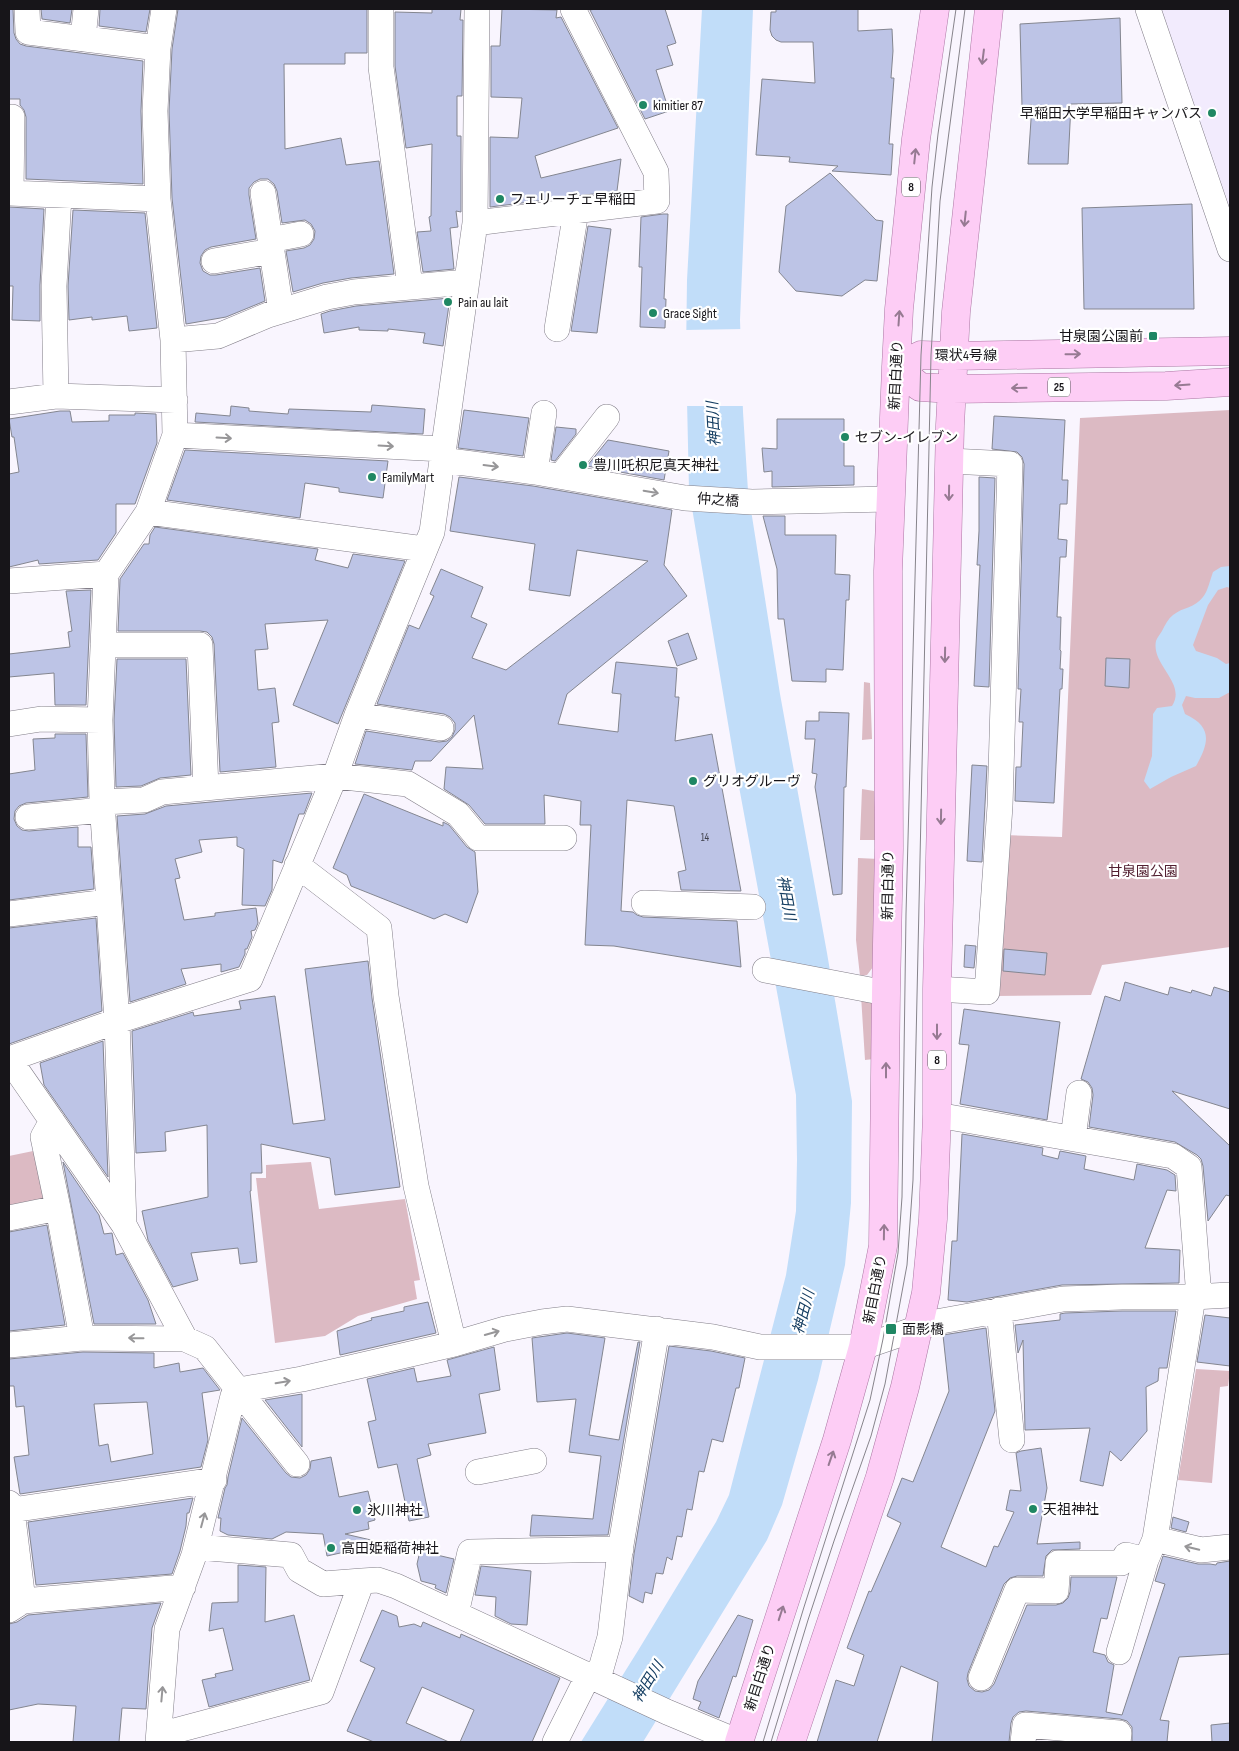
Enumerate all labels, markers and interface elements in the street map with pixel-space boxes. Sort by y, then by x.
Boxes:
one-way arrow [978,49,988,65]
place label: kimitier 87 [653,97,703,114]
marker: kimitier 87 [637,99,649,111]
place label: 早稲田大学早稲田キャンパス [1020,105,1202,122]
marker: 早稲田大学早稲田キャンパス [1206,107,1218,119]
one-way arrow [910,149,919,165]
road number: 8 [902,178,920,196]
place label: フェリーチェ早稲田 [510,191,636,208]
marker: フェリーチェ早稲田 [494,193,506,205]
one-way arrow [960,210,970,226]
place label: Pain au lait [458,294,508,311]
marker: Pain au lait [442,296,454,308]
place label: Grace Sight [663,305,717,322]
marker: Grace Sight [647,307,659,319]
one-way arrow [894,310,903,326]
place label: 甘泉園公園前 [1059,328,1143,345]
marker: 甘泉園公園前 [1147,330,1159,342]
street label: 新目白通り [886,340,906,410]
street label: 環状4号線 [935,347,997,364]
one-way arrow [1064,349,1080,359]
road number: 25 [1048,378,1070,397]
one-way arrow [1174,380,1190,389]
one-way arrow [1011,383,1028,393]
water label: 神田川 [703,399,725,447]
place label: セブン-イレブン [855,429,958,446]
marker: セブン-イレブン [839,431,851,443]
one-way arrow [216,433,232,442]
one-way arrow [378,441,394,451]
place label: 豊川吒枳尼真天神社 [593,457,719,474]
marker: 豊川吒枳尼真天神社 [577,459,589,471]
one-way arrow [482,461,498,471]
place label: FamilyMart [382,469,434,486]
marker: FamilyMart [366,471,378,483]
one-way arrow [944,484,954,500]
one-way arrow [643,487,659,497]
street label: 仲之橋 [696,490,740,510]
one-way arrow [940,646,950,663]
place label: グリオグルーヴ [703,773,801,790]
marker: グリオグルーヴ [687,775,699,787]
one-way arrow [936,809,946,825]
house number: 14 [701,831,710,844]
street label: 新目白通り [879,850,897,920]
park label: 甘泉園公園 [1108,863,1178,880]
water label: 神田川 [773,874,800,924]
one-way arrow [932,1024,942,1040]
road number: 8 [928,1050,946,1070]
one-way arrow [881,1062,891,1078]
one-way arrow [879,1224,888,1240]
street label: 新目白通り [860,1253,890,1325]
water label: 神田川 [789,1286,820,1336]
place label: 面影橋 [902,1321,944,1338]
marker: 面影橋 [884,1322,898,1336]
one-way arrow [483,1328,499,1337]
one-way arrow [128,1334,144,1343]
one-way arrow [274,1377,290,1387]
one-way arrow [827,1451,836,1466]
place label: 天祖神社 [1043,1501,1099,1518]
place label: 氷川神社 [367,1502,423,1519]
marker: 天祖神社 [1027,1503,1039,1515]
marker: 氷川神社 [351,1504,363,1516]
one-way arrow [199,1512,209,1528]
place label: 高田姫稲荷神社 [341,1540,439,1557]
marker: 高田姫稲荷神社 [325,1542,337,1554]
one-way arrow [1185,1543,1201,1552]
one-way arrow [777,1605,786,1621]
street label: 新目白通り [741,1641,779,1713]
water label: 神田川 [628,1656,669,1706]
one-way arrow [157,1686,167,1702]

